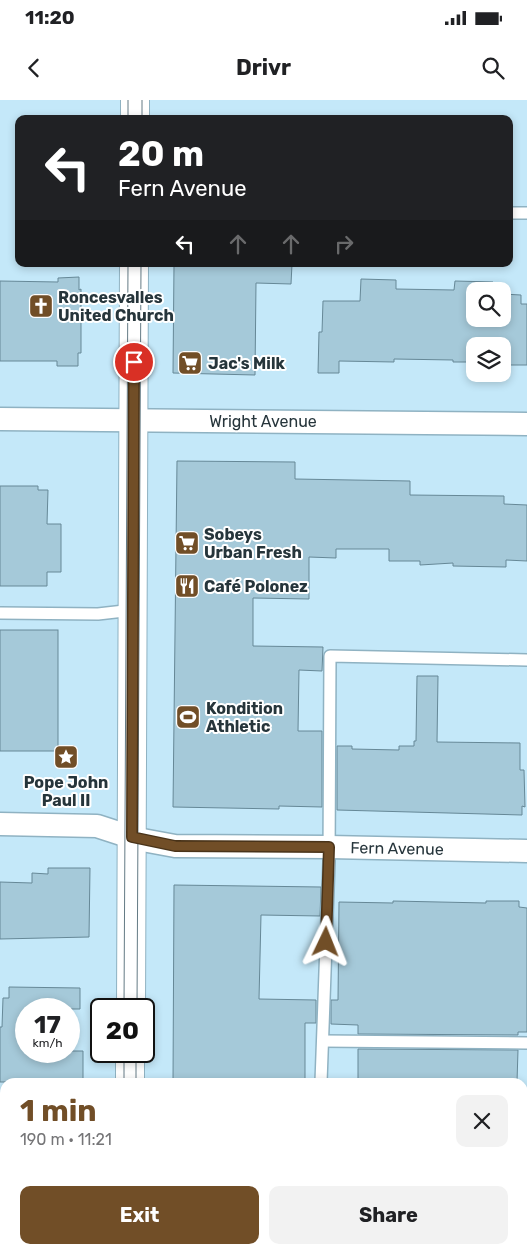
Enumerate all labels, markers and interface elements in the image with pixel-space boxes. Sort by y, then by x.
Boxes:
text: 11:20 [25,6,75,29]
icon: back [20,54,48,82]
text: Drivr [236,54,291,81]
icon: search [479,54,507,82]
text: 20 m [118,133,204,175]
icon: left [35,135,100,200]
text: Fern Avenue [118,175,246,202]
icon: left [171,230,199,258]
icon: ahead [224,230,252,258]
icon: ahead [277,230,305,258]
icon: right [330,230,358,258]
map controls [466,282,511,382]
button: search [466,282,511,327]
place label: Roncesvalles United Church [58,288,174,325]
church icon: Roncesvalles United Church [28,293,54,319]
button: layers [466,337,511,382]
pin [113,341,155,383]
icon: arrive [120,348,148,376]
supermarket icon: Jac's Milk [177,350,203,376]
place label: Jac's Milk [208,354,286,373]
street label: Wright Avenue [209,412,317,431]
place label: Sobeys Urban Fresh [204,525,302,562]
supermarket icon: Sobeys Urban Fresh [174,530,200,556]
restaurant icon: Café Polonez [174,573,200,599]
place label: Café Polonez [204,577,308,596]
place label: Kondition Athletic [206,699,283,736]
sports icon: Kondition Athletic [175,704,201,730]
place icon: Pope John Paul II [53,744,79,770]
place label: Pope John Paul II [24,773,108,810]
street label: Fern Avenue [350,838,444,859]
position arrow [299,915,351,967]
speed limit sign: 20 [90,998,155,1063]
text: 17 [34,1010,61,1039]
text: km/h [33,1036,62,1050]
text: 1 min [20,1093,97,1129]
button: close [456,1095,508,1147]
text: 190 m · 11:21 [20,1130,112,1149]
button: Exit [20,1186,259,1244]
button: Share [269,1186,508,1244]

